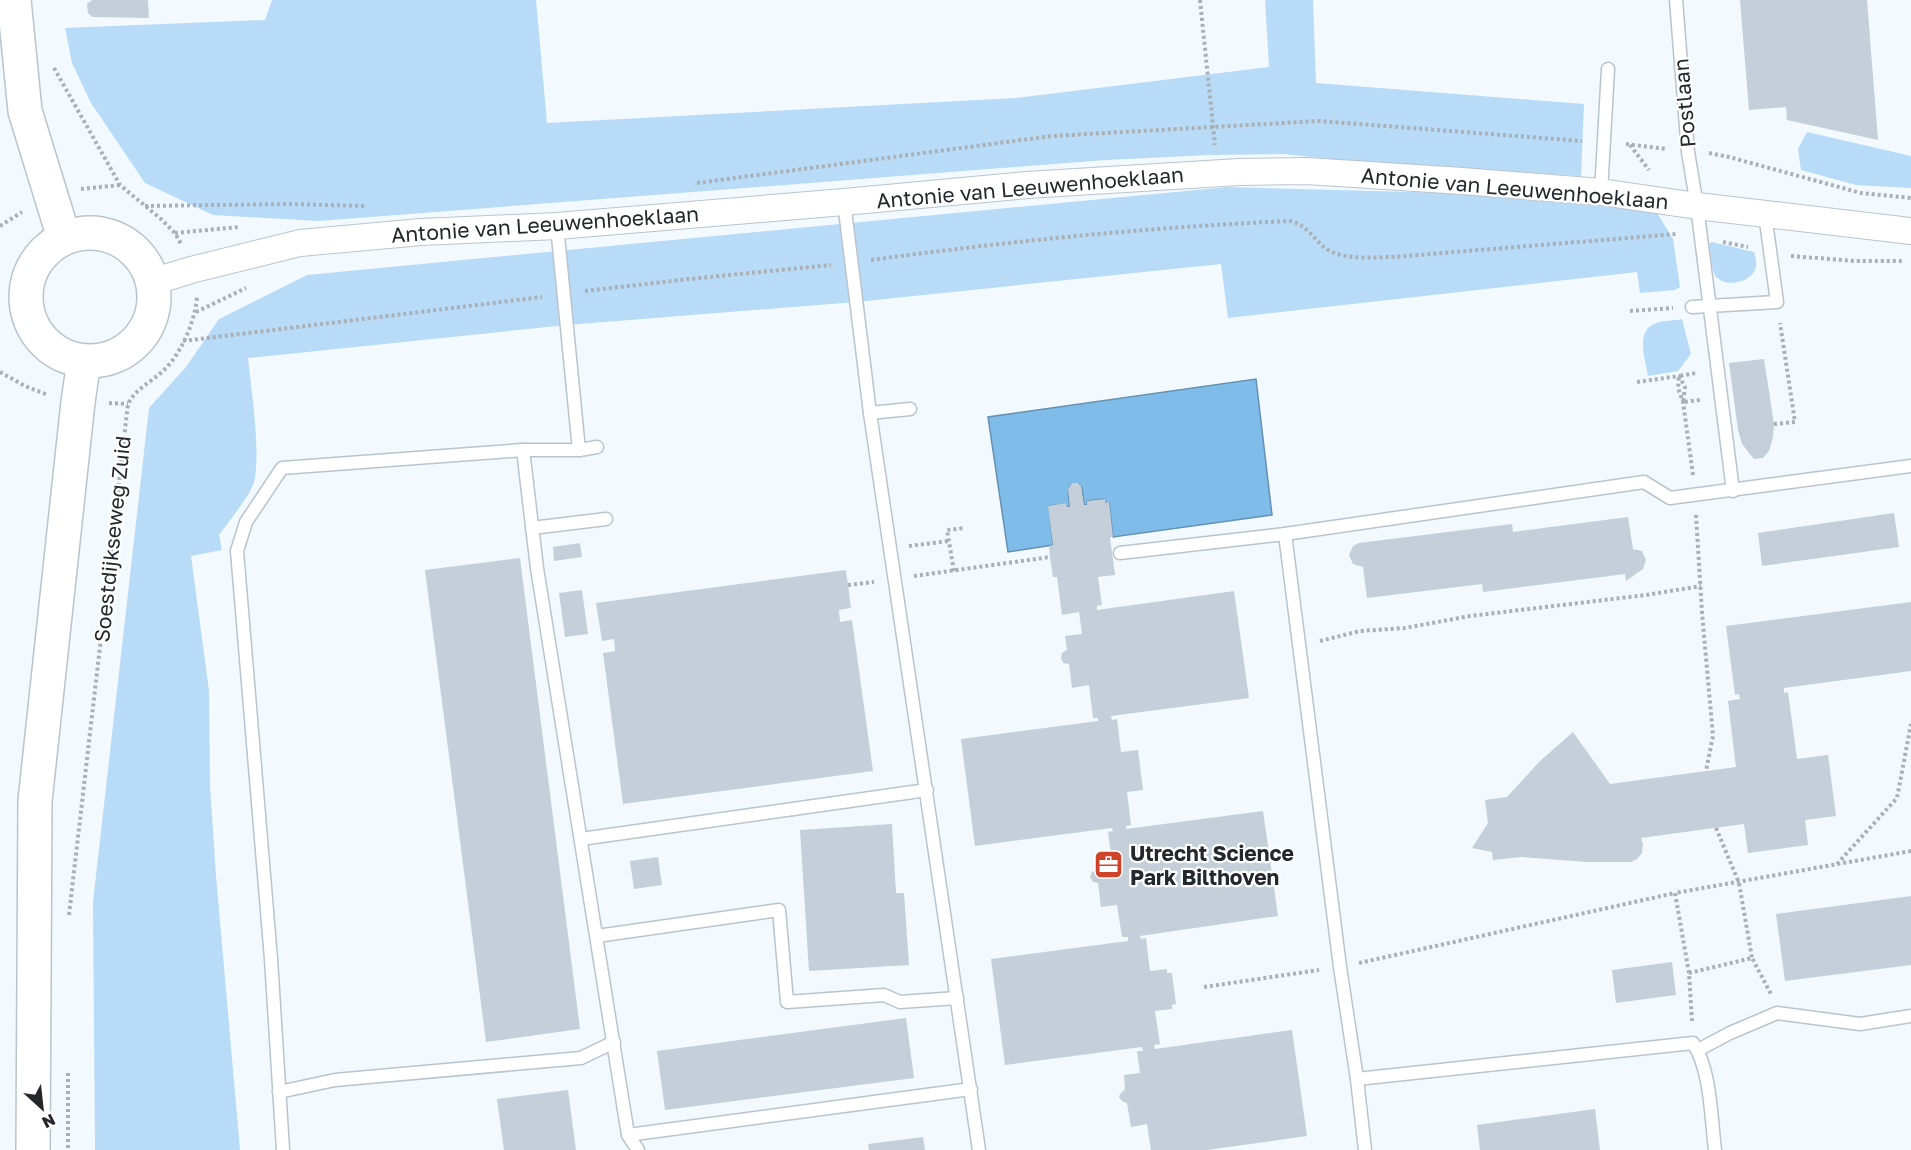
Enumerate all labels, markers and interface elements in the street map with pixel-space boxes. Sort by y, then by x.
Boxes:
street label: Postlaan [1667,58,1701,148]
street label: Antonie van Leeuwenhoeklaan [875,161,1185,213]
street label: Antonie van Leeuwenhoeklaan [1360,162,1670,214]
street label: Antonie van Leeuwenhoeklaan [390,200,700,248]
street label: Soestdijkseweg Zuid [88,434,136,644]
place label: Utrecht Science Park Bilthoven [1130,840,1294,890]
office icon: Utrecht Science Park Bilthoven [1093,849,1125,881]
north arrow [12,1078,72,1138]
text: N [39,1110,59,1133]

